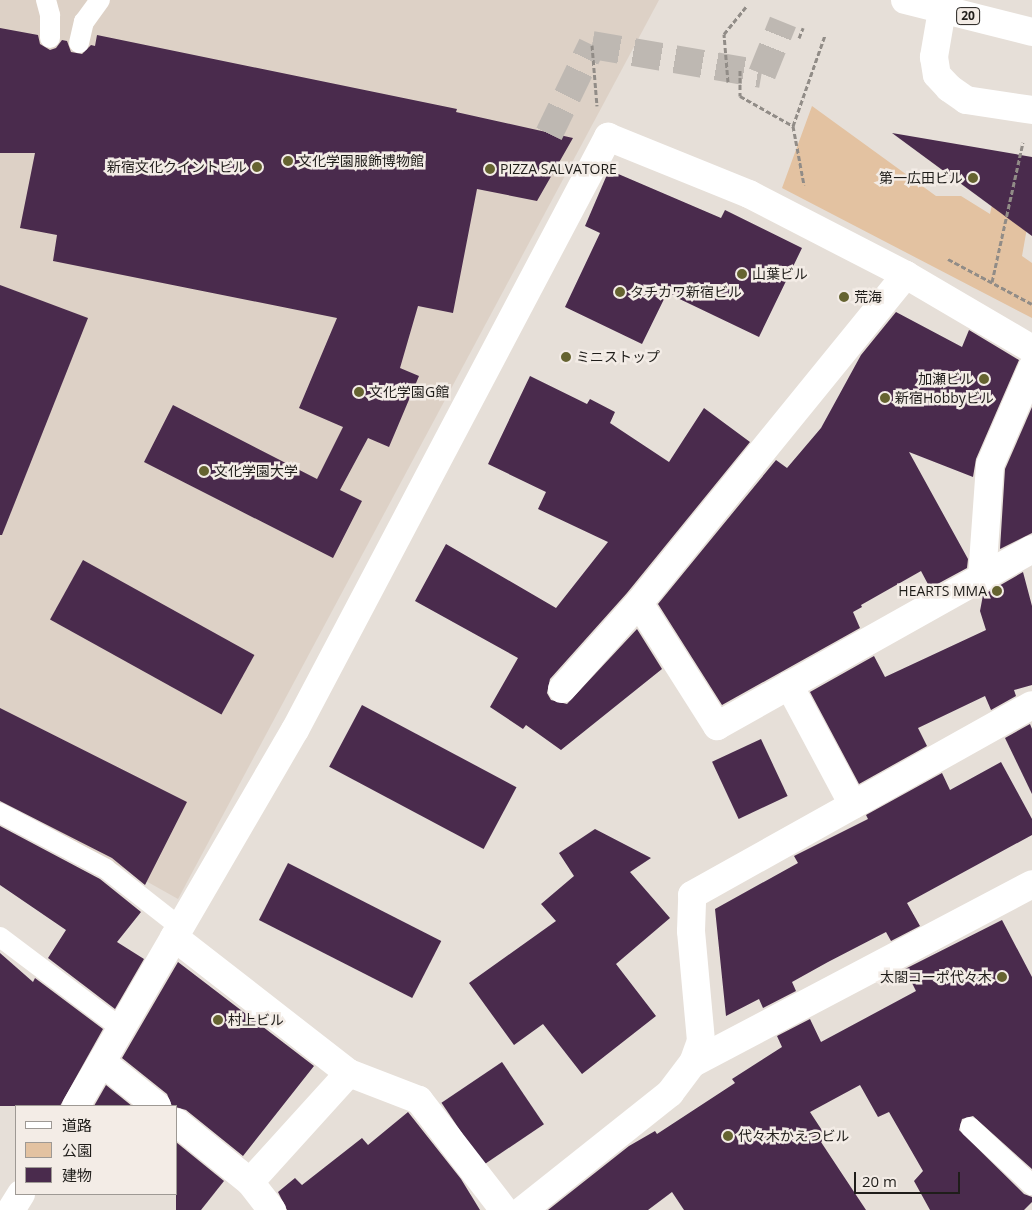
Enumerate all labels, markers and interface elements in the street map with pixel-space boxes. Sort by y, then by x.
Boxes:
road number: 20 [956,7,980,26]
place label: 文化学園服飾博物館 [298,153,424,169]
marker: 文化学園服飾博物館 [282,155,294,167]
place label: 新宿文化クイントビル [107,159,247,175]
marker: 新宿文化クイントビル [251,161,263,173]
place label: PIZZA SALVATORE [500,161,617,177]
marker: PIZZA SALVATORE [484,163,496,175]
place label: 第一広田ビル [879,170,963,186]
marker: 第一広田ビル [967,172,979,184]
place label: 山葉ビル [752,266,808,282]
marker: 山葉ビル [736,268,748,280]
place label: タチカワ新宿ビル [630,284,742,300]
marker: タチカワ新宿ビル [614,286,626,298]
place label: 荒海 [854,289,882,305]
marker: 荒海 [838,291,850,303]
place label: ミニストップ [576,349,660,365]
marker: ミニストップ [560,351,572,363]
place label: 加瀬ビル [918,371,974,387]
marker: 加瀬ビル [978,373,990,385]
place label: 文化学園G館 [369,384,449,400]
marker: 文化学園G館 [353,386,365,398]
place label: 新宿Hobbyビル [895,390,994,406]
marker: 新宿Hobbyビル [879,392,891,404]
place label: 文化学園大学 [214,463,298,479]
marker: 文化学園大学 [198,465,210,477]
place label: HEARTS MMA [898,583,987,599]
marker: HEARTS MMA [991,585,1003,597]
place label: 太閤コーポ代々木 [880,969,992,985]
marker: 太閤コーポ代々木 [996,971,1008,983]
place label: 村上ビル [228,1012,284,1028]
marker: 村上ビル [212,1014,224,1026]
legend [15,1105,178,1195]
text: 道路 [62,1115,92,1135]
place label: 代々木かえつビル [738,1128,850,1144]
marker: 代々木かえつビル [722,1130,734,1142]
text: 公園 [62,1140,92,1160]
scale bar [857,1162,963,1194]
text: 建物 [62,1165,92,1185]
text: 20 m [862,1171,897,1191]

